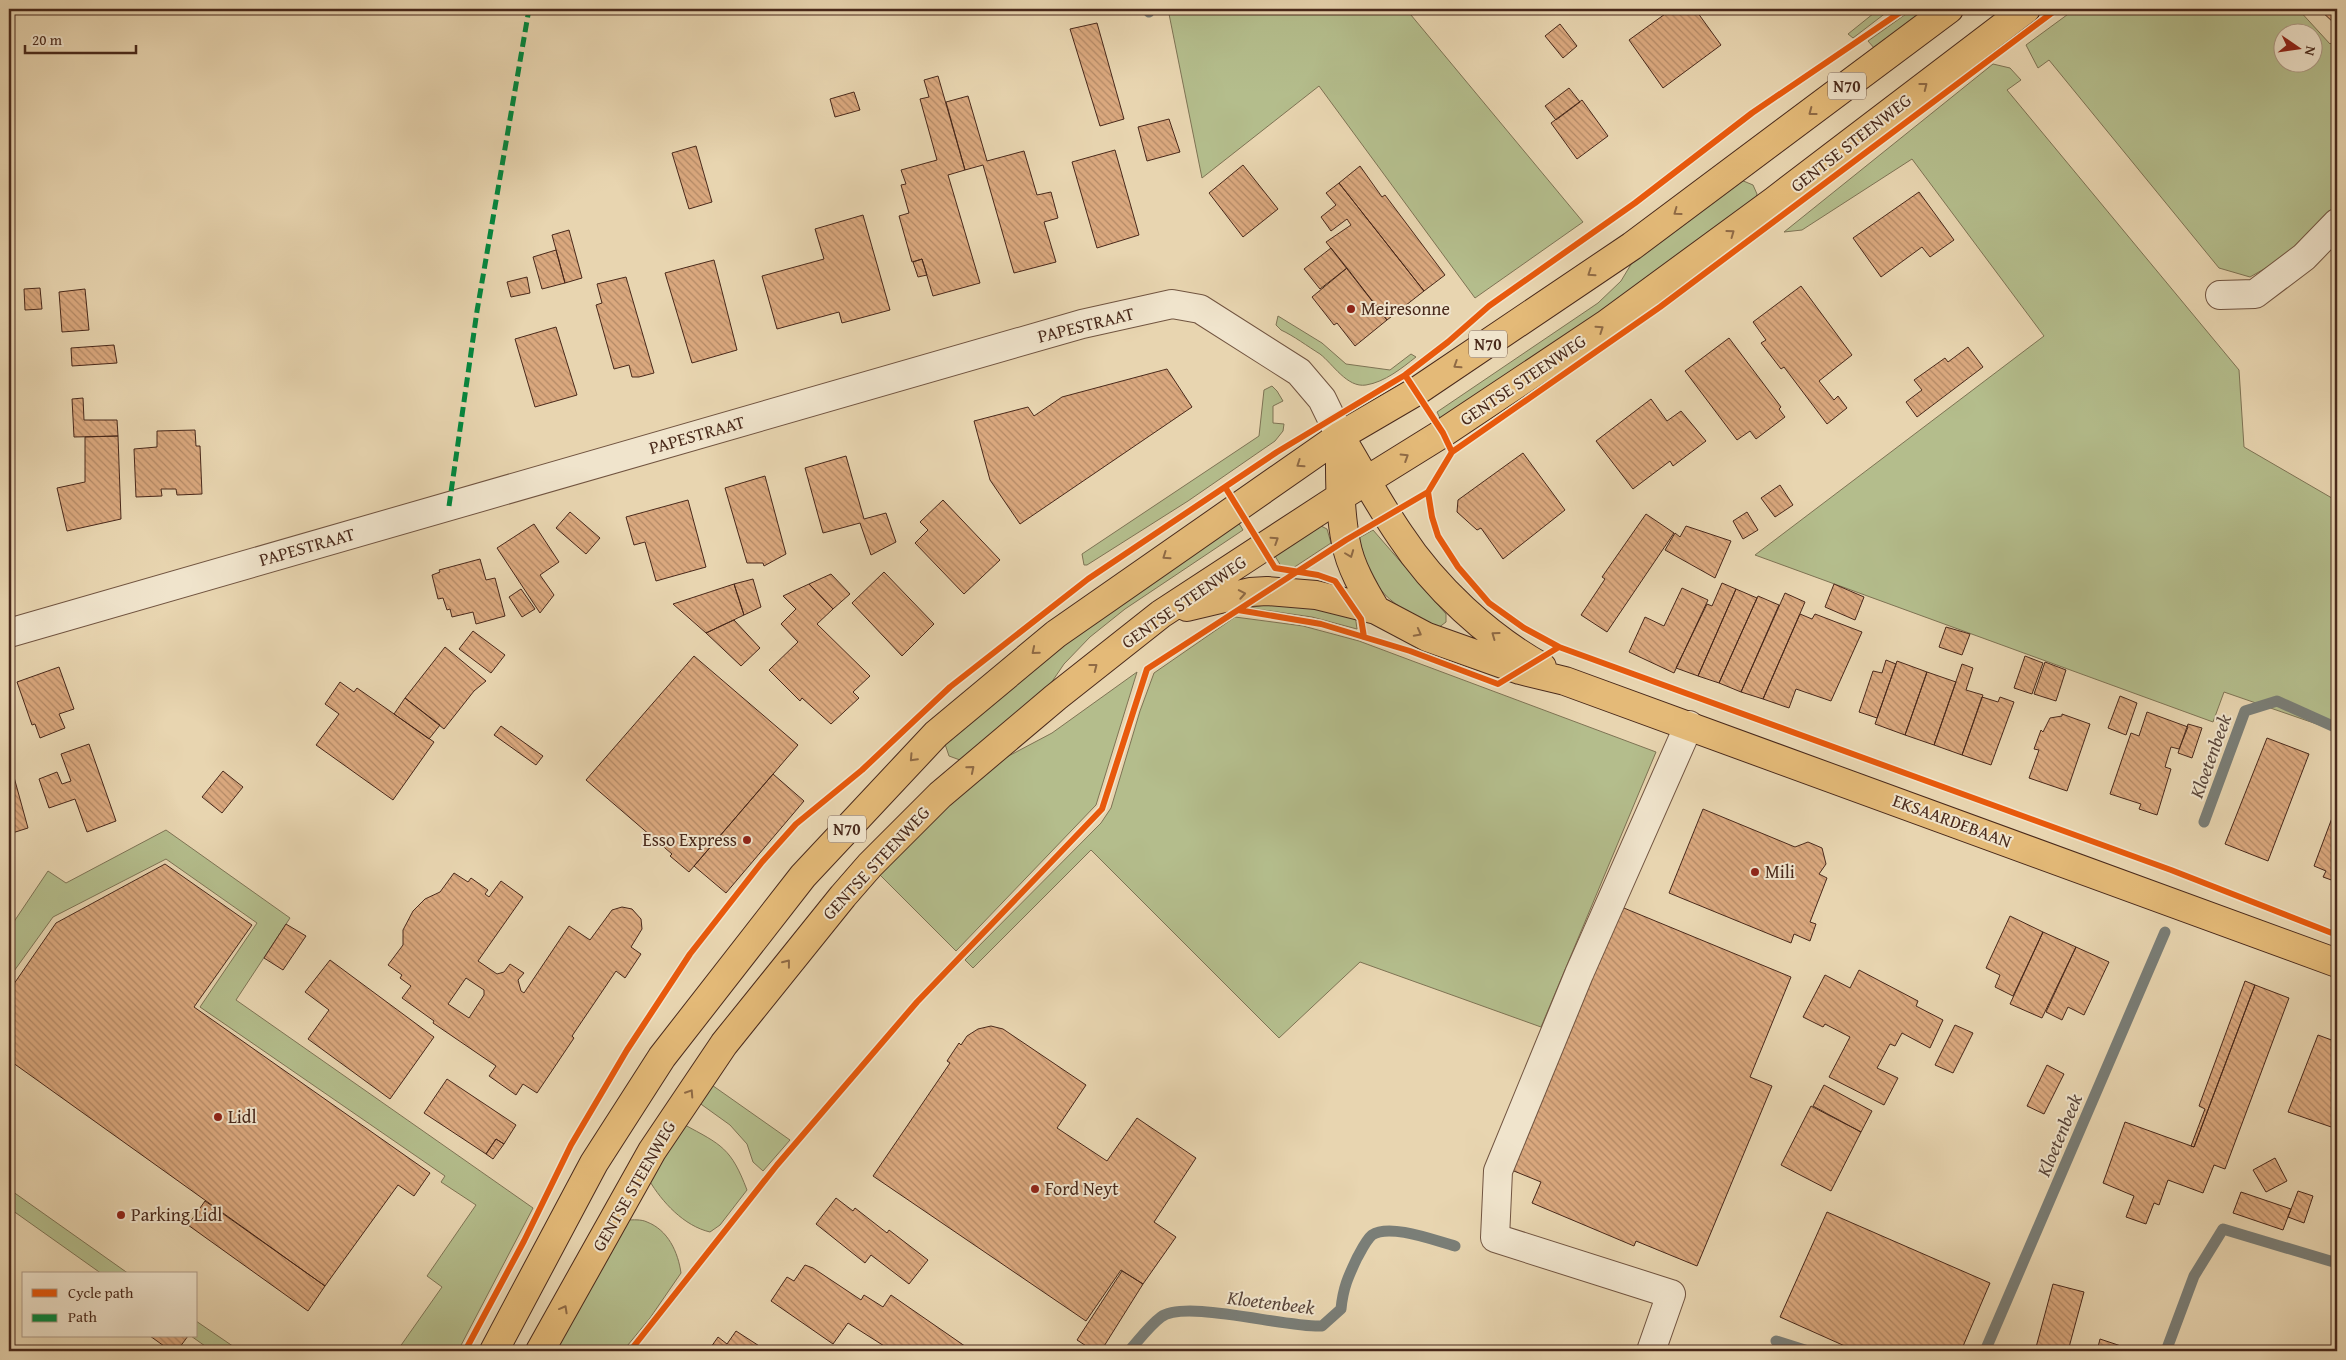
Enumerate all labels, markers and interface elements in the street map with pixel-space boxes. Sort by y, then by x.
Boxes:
scale bar [25,22,136,54]
north arrow [2274,22,2324,72]
text: 20 m [32,29,63,50]
text: N [2300,44,2321,58]
road number: N70 [1828,72,1866,100]
one-way arrow [1918,84,1927,92]
street label: GENTSE STEENWEG [1784,86,1917,199]
one-way arrow [1808,106,1818,115]
one-way arrow [1673,206,1683,215]
one-way arrow [1725,230,1735,239]
one-way arrow [1588,267,1597,276]
place label: Meiresonne [1361,295,1450,322]
street label: PAPESTRAAT [1035,299,1137,350]
marker: Meiresonne [1345,303,1357,315]
one-way arrow [1594,326,1604,335]
street label: GENTSE STEENWEG [1454,327,1592,432]
road number: N70 [1469,330,1507,358]
one-way arrow [1453,358,1462,368]
street label: PAPESTRAAT [646,408,748,461]
one-way arrow [1400,453,1409,463]
one-way arrow [1296,458,1306,467]
street label: PAPESTRAAT [256,520,358,573]
one-way arrow [1270,537,1279,546]
street label: GENTSE STEENWEG [1116,548,1252,655]
one-way arrow [1343,549,1354,558]
one-way arrow [1162,550,1172,559]
one-way arrow [1238,589,1247,599]
one-way arrow [1413,627,1422,637]
one-way arrow [1491,632,1501,641]
one-way arrow [1031,646,1040,655]
one-way arrow [1088,664,1097,672]
water label: Kloetenbeek [2182,710,2238,803]
one-way arrow [910,753,919,762]
one-way arrow [965,766,974,775]
street label: EKSAARDEBAAN [1889,787,2016,855]
street label: GENTSE STEENWEG [816,799,936,926]
road number: N70 [828,816,866,842]
place label: Esso Express [643,826,737,853]
marker: Esso Express [741,834,753,846]
place label: Mili [1765,858,1795,885]
marker: Mili [1749,866,1761,878]
one-way arrow [782,960,790,969]
one-way arrow [684,1089,694,1098]
water label: Kloetenbeek [2029,1089,2089,1182]
place label: Lidl [228,1103,257,1130]
marker: Lidl [212,1111,224,1123]
street label: GENTSE STEENWEG [585,1115,682,1256]
place label: Ford Neyt [1045,1175,1119,1202]
marker: Ford Neyt [1029,1183,1041,1195]
place label: Parking Lidl [131,1201,222,1228]
marker: Parking Lidl [115,1209,127,1221]
legend [22,1272,198,1338]
text: Cycle path [68,1282,134,1303]
water label: Kloetenbeek [1225,1283,1316,1321]
one-way arrow [558,1305,568,1314]
text: Path [68,1306,97,1327]

